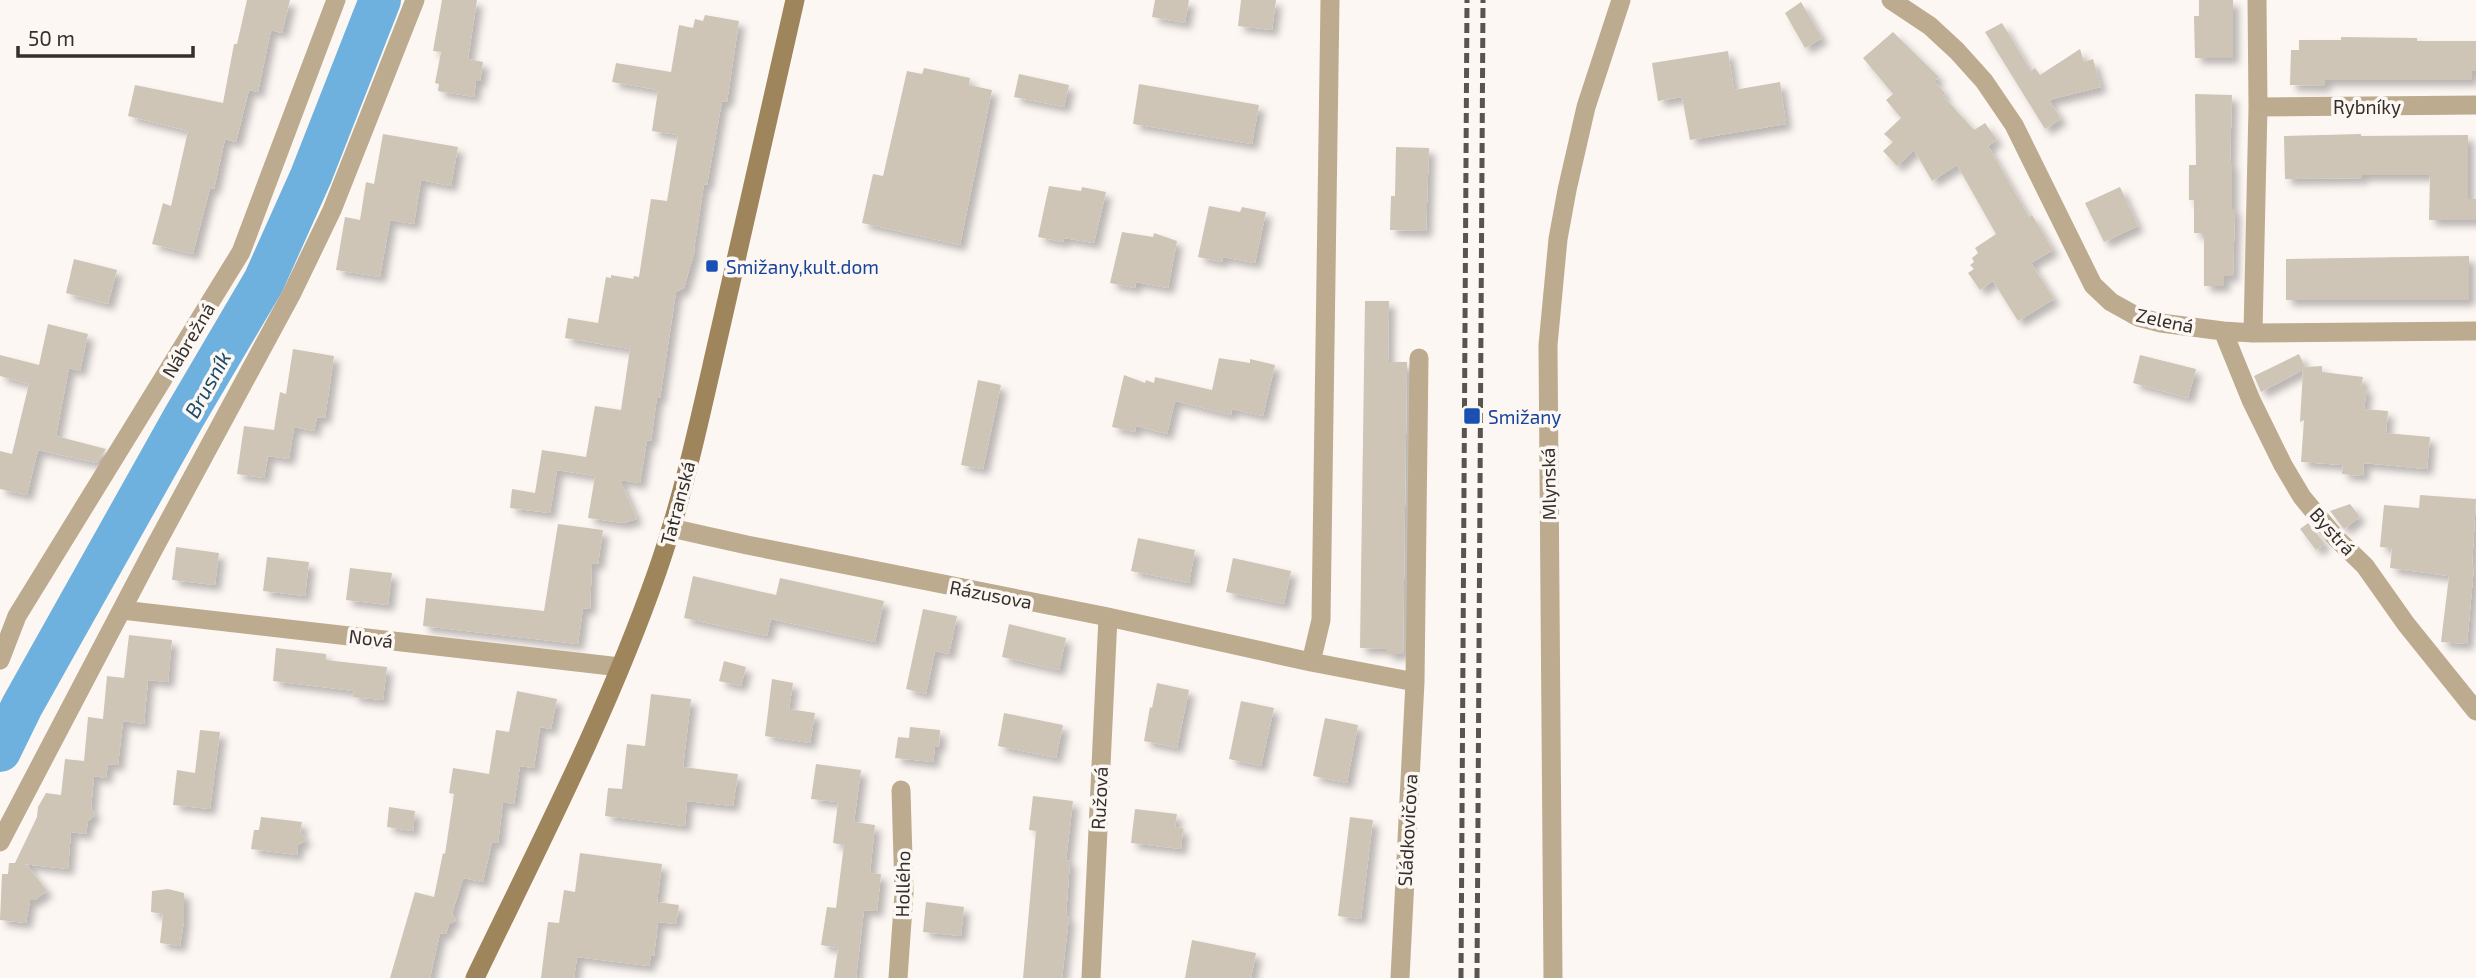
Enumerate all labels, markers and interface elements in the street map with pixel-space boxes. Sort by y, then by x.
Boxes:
scale bar [18,14,192,58]
text: 50 m [28,25,75,50]
street label: Rybníky [2333,95,2401,118]
place label: Smižany,kult.dom [726,255,879,278]
marker: Smižany,kult.dom [704,258,720,274]
street label: Nábrežná [157,298,219,382]
street label: Zelená [2134,303,2196,337]
water label: Brusník [179,346,235,422]
place label: Smižany [1488,405,1561,428]
marker: Smižany [1462,406,1482,426]
street label: Mlynská [1536,447,1560,521]
street label: Tatranská [655,459,699,547]
street label: Bystrá [2305,502,2361,560]
street label: Rázusova [948,575,1034,613]
street label: Nová [348,624,394,652]
street label: Ružová [1086,766,1112,830]
street label: Sládkovičova [1393,773,1421,887]
street label: Hollého [890,850,914,918]

